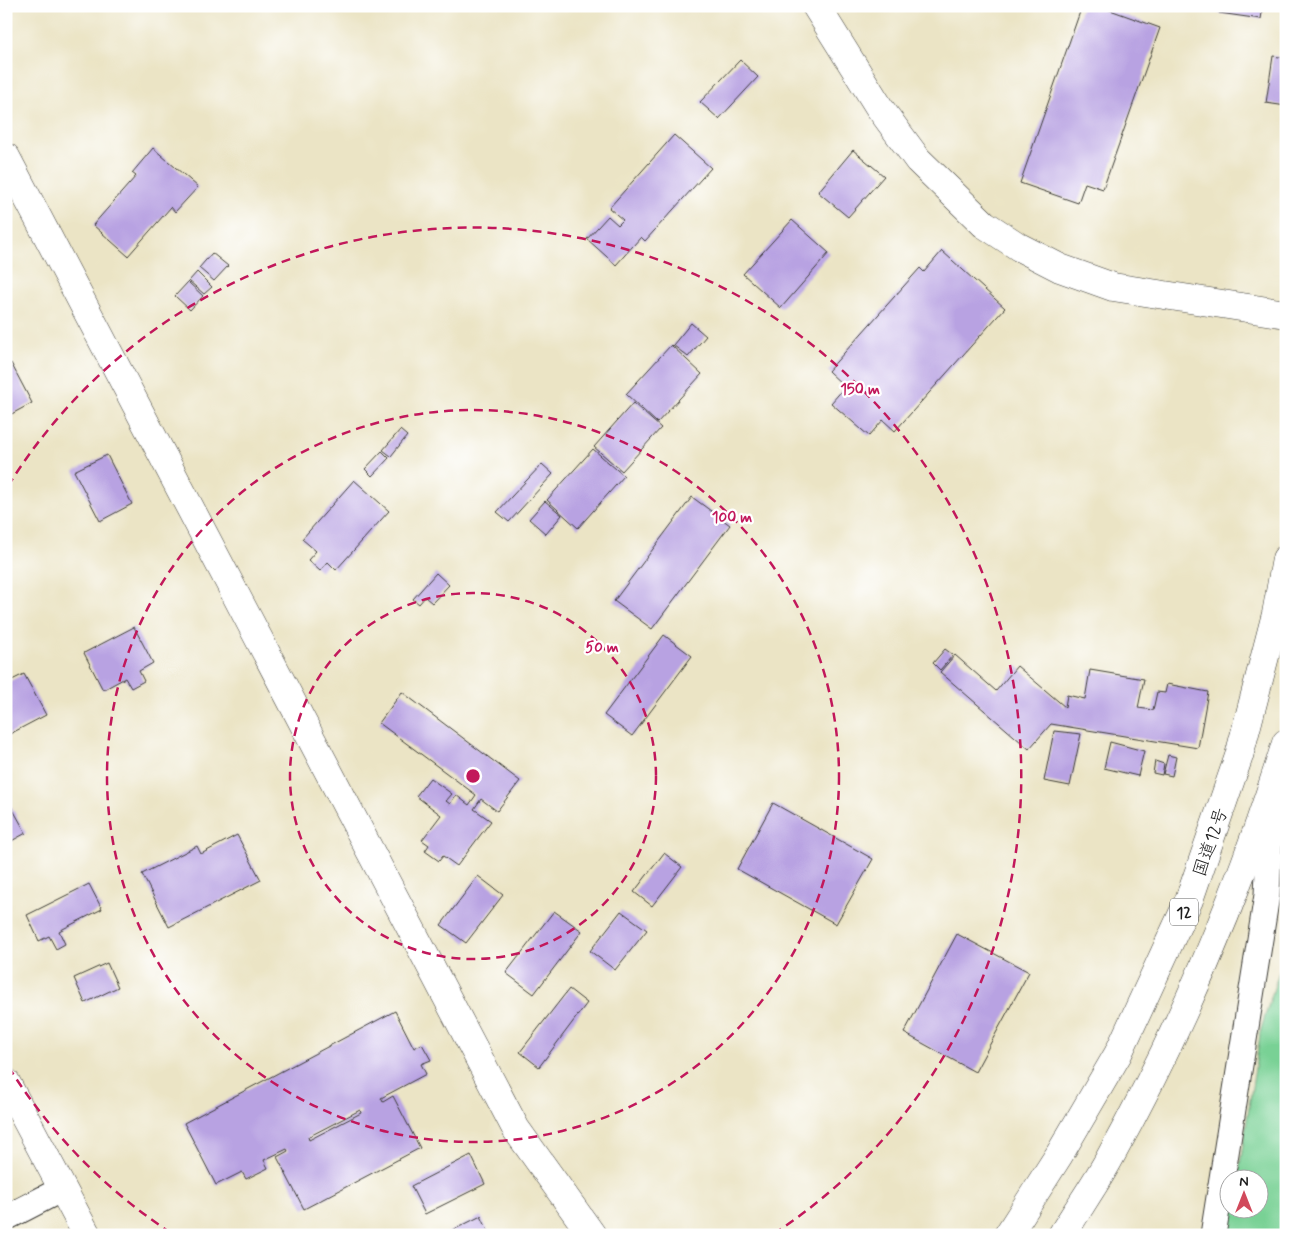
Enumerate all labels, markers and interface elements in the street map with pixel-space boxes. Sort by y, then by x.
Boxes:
text: 150 m [840,380,880,400]
text: 100 m [712,508,752,528]
text: 50 m [585,638,619,658]
centre of rings [464,767,482,785]
street label: 国道12号 [1188,805,1234,880]
road number: 12 [1170,899,1198,926]
north arrow [1220,1168,1270,1218]
text: N [1239,1173,1249,1191]

